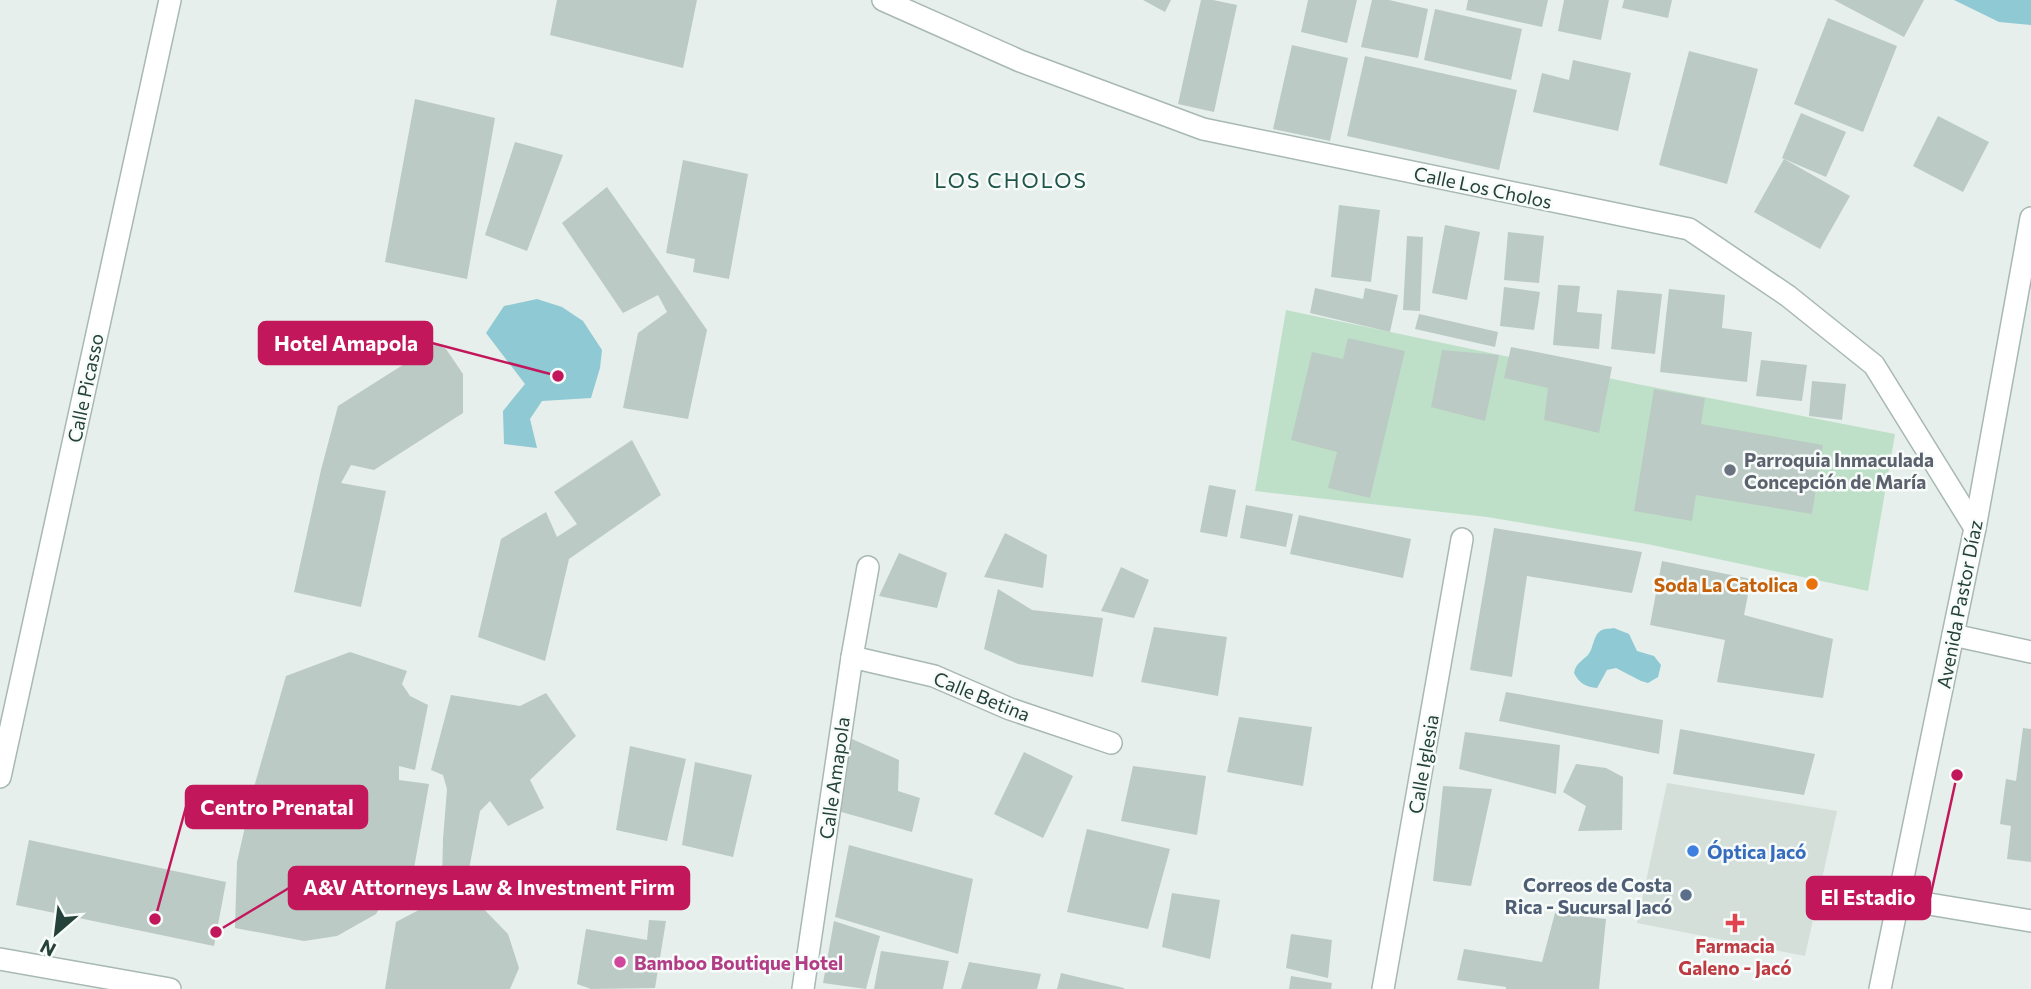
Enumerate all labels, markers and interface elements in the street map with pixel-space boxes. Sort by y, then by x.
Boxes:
street label: Calle Los Cholos [1412,161,1554,213]
district label: LOS CHOLOS [934,167,1088,192]
callout: Hotel Amapola [259,322,432,364]
text: Hotel Amapola [274,330,418,355]
street label: Calle Picasso [62,331,108,445]
place label: Parroquia Inmaculada Concepción de María [1744,448,1934,493]
marker: Parroquia Inmaculada Concepción de María [1722,462,1738,478]
street label: Avenida Pastor Díaz [1931,518,1987,690]
place label: Soda La Catolica [1654,573,1798,596]
marker: Soda La Catolica [1804,576,1820,592]
street label: Calle Betina [930,666,1034,726]
street label: Calle Iglesia [1403,713,1443,815]
street label: Calle Amapola [814,715,854,841]
callout: Centro Prenatal [186,786,367,828]
text: Centro Prenatal [200,794,354,819]
place label: Óptica Jacó [1707,840,1806,863]
marker: Óptica Jacó [1685,843,1701,859]
callout: A&V Attorneys Law & Investment Firm [289,867,689,909]
place label: Correos de Costa Rica - Sucursal Jacó [1505,873,1672,918]
text: A&V Attorneys Law & Investment Firm [303,874,675,899]
callout: El Estadio [1807,877,1930,919]
text: El Estadio [1821,884,1915,909]
marker: Correos de Costa Rica - Sucursal Jacó [1678,887,1694,903]
north arrow [21,898,91,968]
marker: Farmacia Galeno - Jacó [1727,915,1743,931]
place label: Farmacia Galeno - Jacó [1678,934,1792,979]
text: N [36,935,59,962]
place label: Bamboo Boutique Hotel [634,951,843,974]
marker: Bamboo Boutique Hotel [612,954,628,970]

